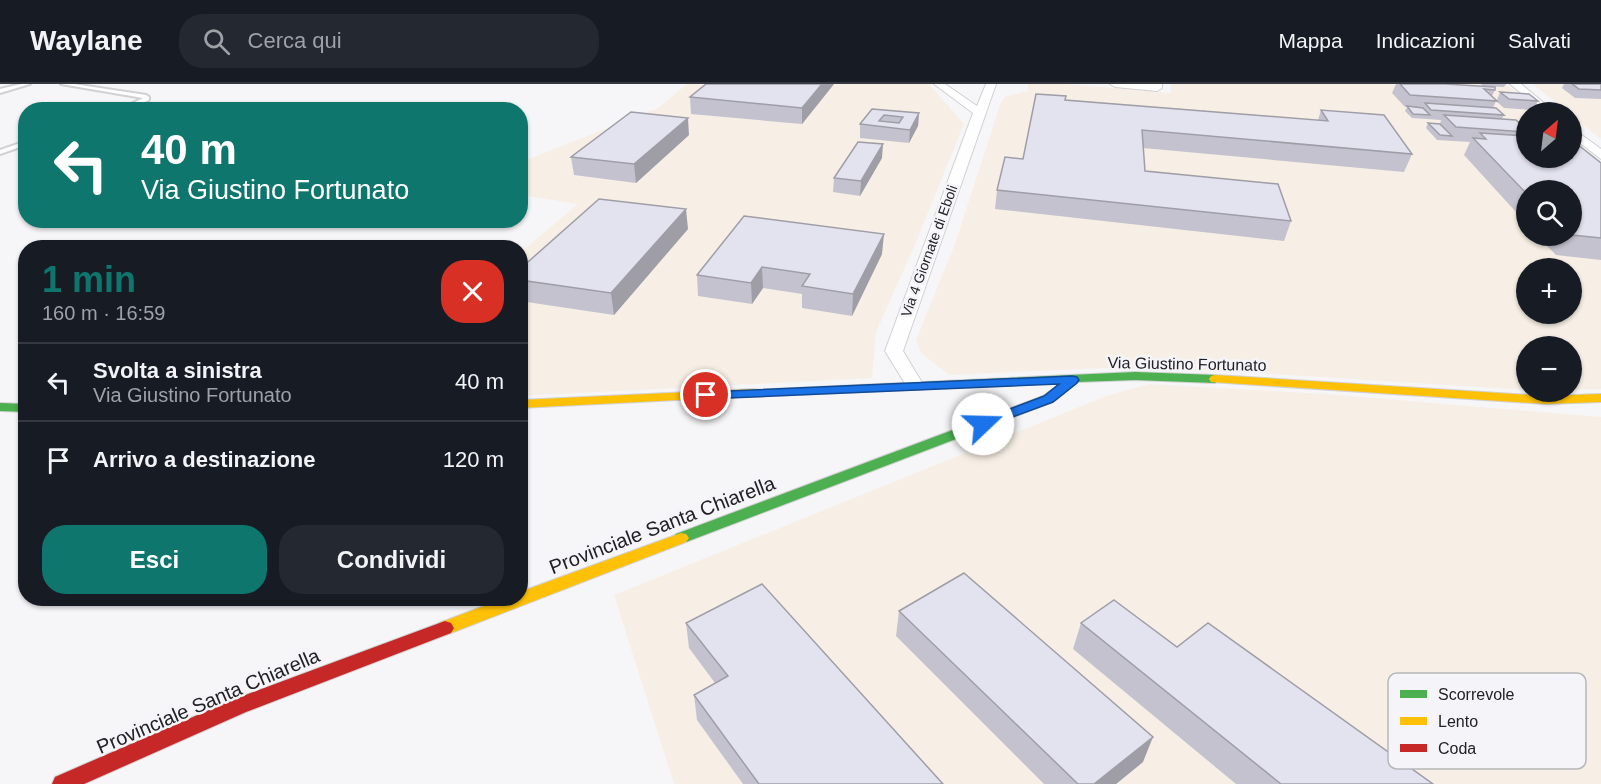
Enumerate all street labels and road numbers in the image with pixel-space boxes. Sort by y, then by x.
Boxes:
street label: Via 4 Giornate di Eboli [898,183,960,319]
street label: Via Giustino Fortunato [1107,354,1267,374]
street label: Provinciale Santa Chiarella [546,471,779,578]
street label: Provinciale Santa Chiarella [93,644,324,758]

